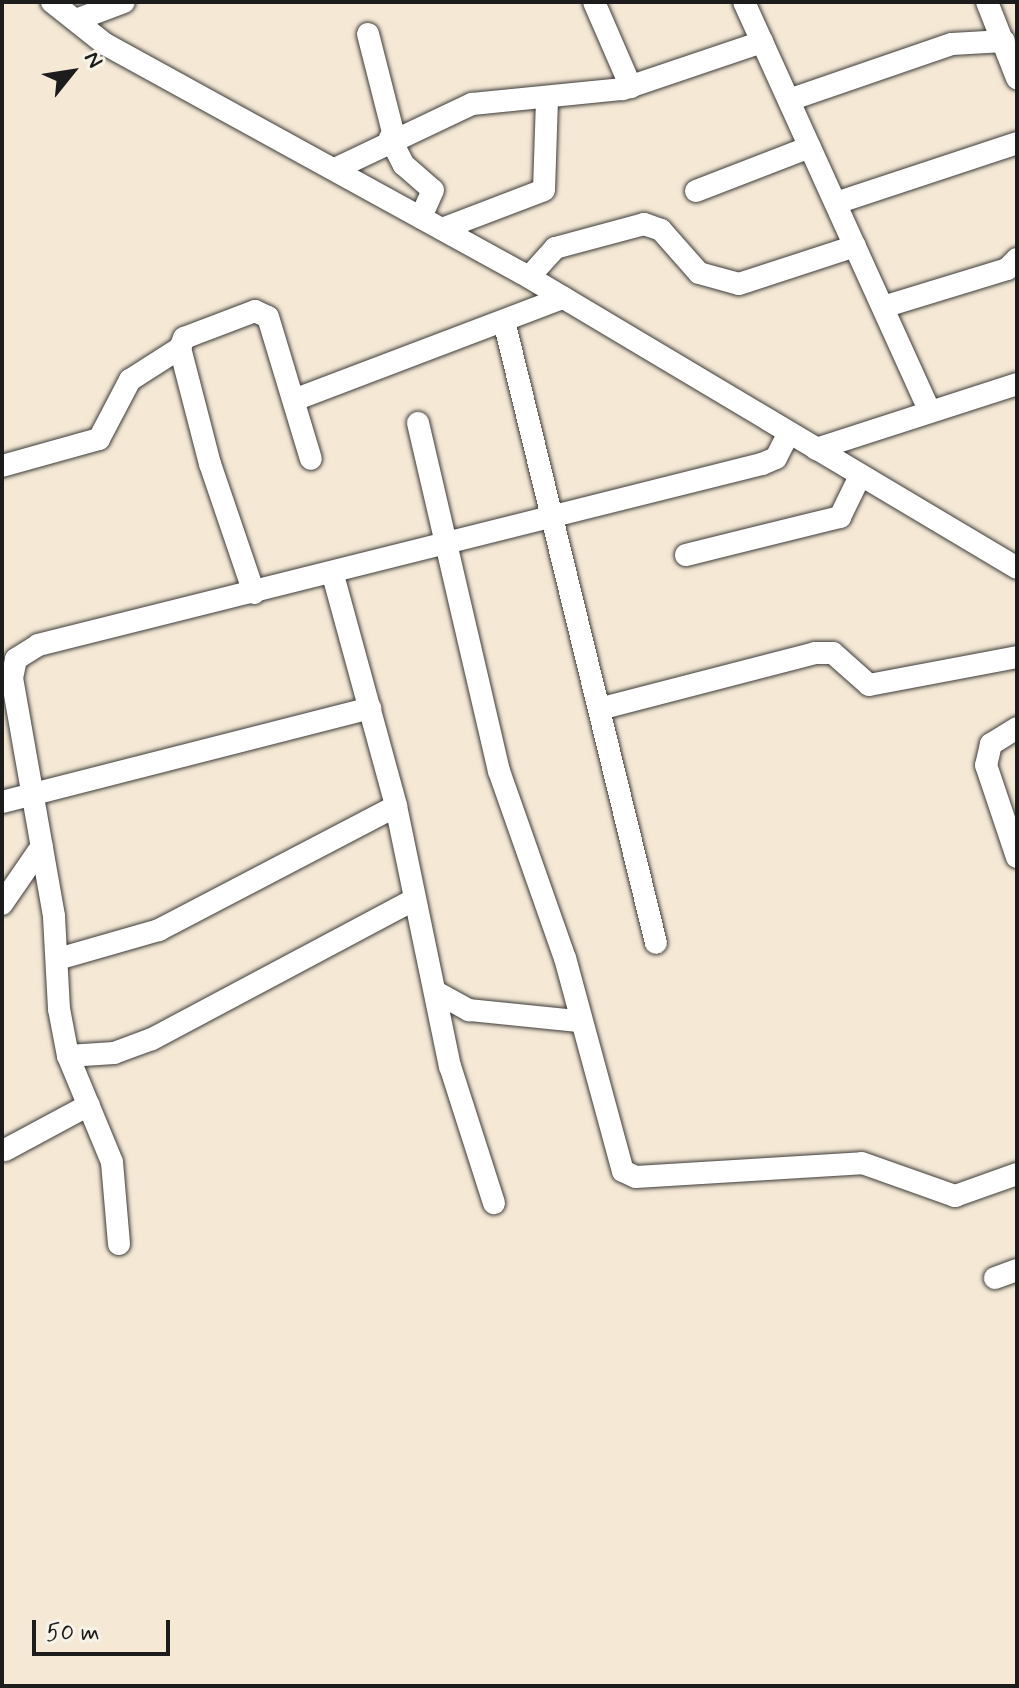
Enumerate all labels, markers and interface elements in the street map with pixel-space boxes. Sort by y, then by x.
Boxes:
north arrow [32,32,112,112]
text: N [77,47,109,73]
scale bar [36,1604,174,1654]
text: 50 m [46,1618,100,1649]

